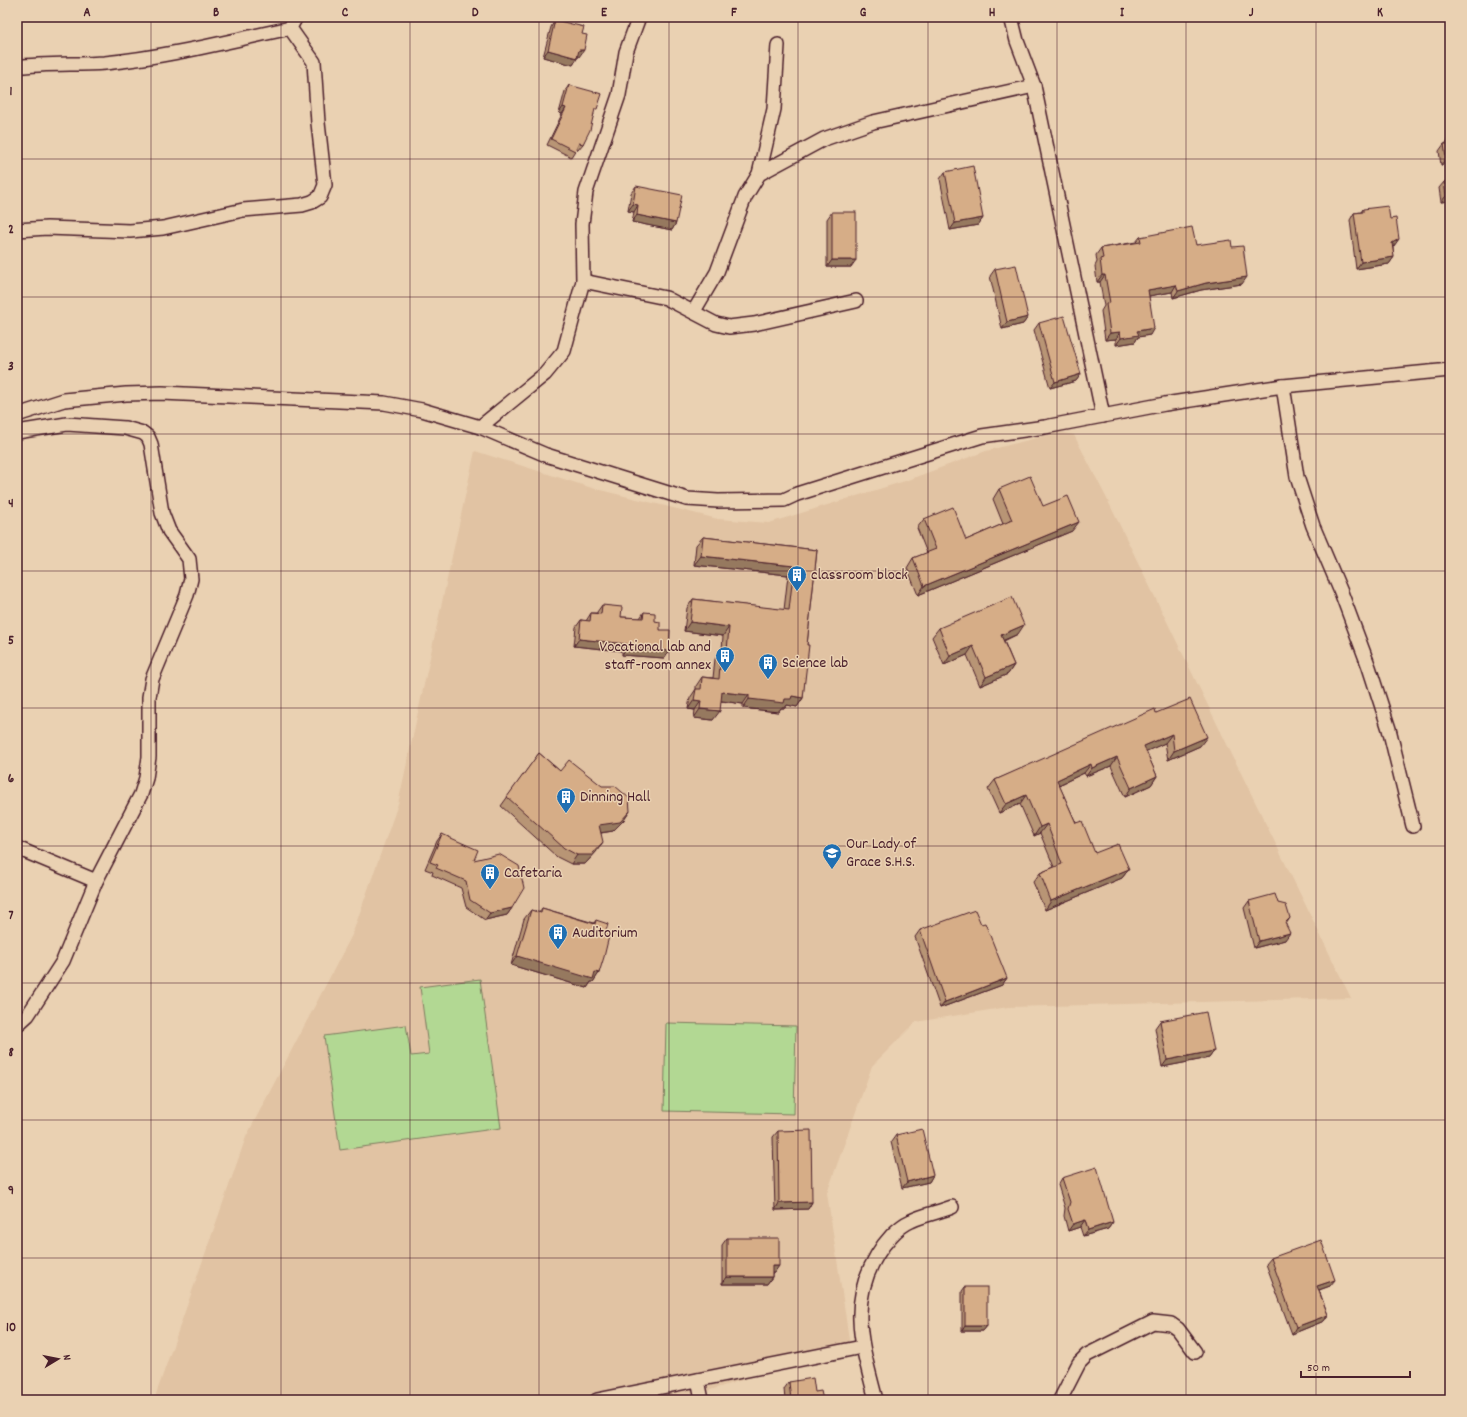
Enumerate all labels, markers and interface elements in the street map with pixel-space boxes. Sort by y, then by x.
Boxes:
text: A [83,4,91,23]
text: B [213,4,219,23]
text: C [342,4,349,23]
text: D [472,4,479,23]
text: E [601,4,608,23]
text: F [731,4,737,23]
text: G [860,4,867,23]
text: H [989,4,996,23]
text: I [1120,4,1125,23]
text: J [1249,4,1254,23]
text: K [1377,4,1383,23]
text: 1 [10,83,13,102]
text: 2 [8,221,14,240]
text: 3 [8,358,14,377]
text: 4 [8,495,14,514]
building icon: classroom block [786,564,808,592]
place label: classroom block [811,564,908,587]
text: 5 [8,632,14,651]
place label: Vocational lab and staff-room annex [600,636,711,677]
building icon: Vocational lab and staff-room annex [714,645,736,673]
building icon: Science lab [757,652,779,680]
place label: Science lab [782,652,848,675]
text: 6 [8,770,15,789]
building icon: Dinning Hall [555,786,577,814]
place label: Dinning Hall [580,786,650,809]
place label: Our Lady of Grace S.H.S. [846,833,916,874]
school or university icon: Our Lady of Grace S.H.S. [821,842,843,870]
building icon: Cafetaria [479,862,501,890]
place label: Cafetaria [504,862,562,885]
text: 7 [9,907,14,926]
building icon: Auditorium [547,922,569,950]
place label: Auditorium [572,922,638,945]
text: 8 [8,1044,14,1063]
text: 9 [8,1182,14,1201]
text: 10 [6,1319,16,1338]
north arrow [38,1339,78,1379]
scale bar [1301,1353,1410,1379]
text: N [58,1354,74,1362]
text: 50 m [1307,1360,1330,1377]

